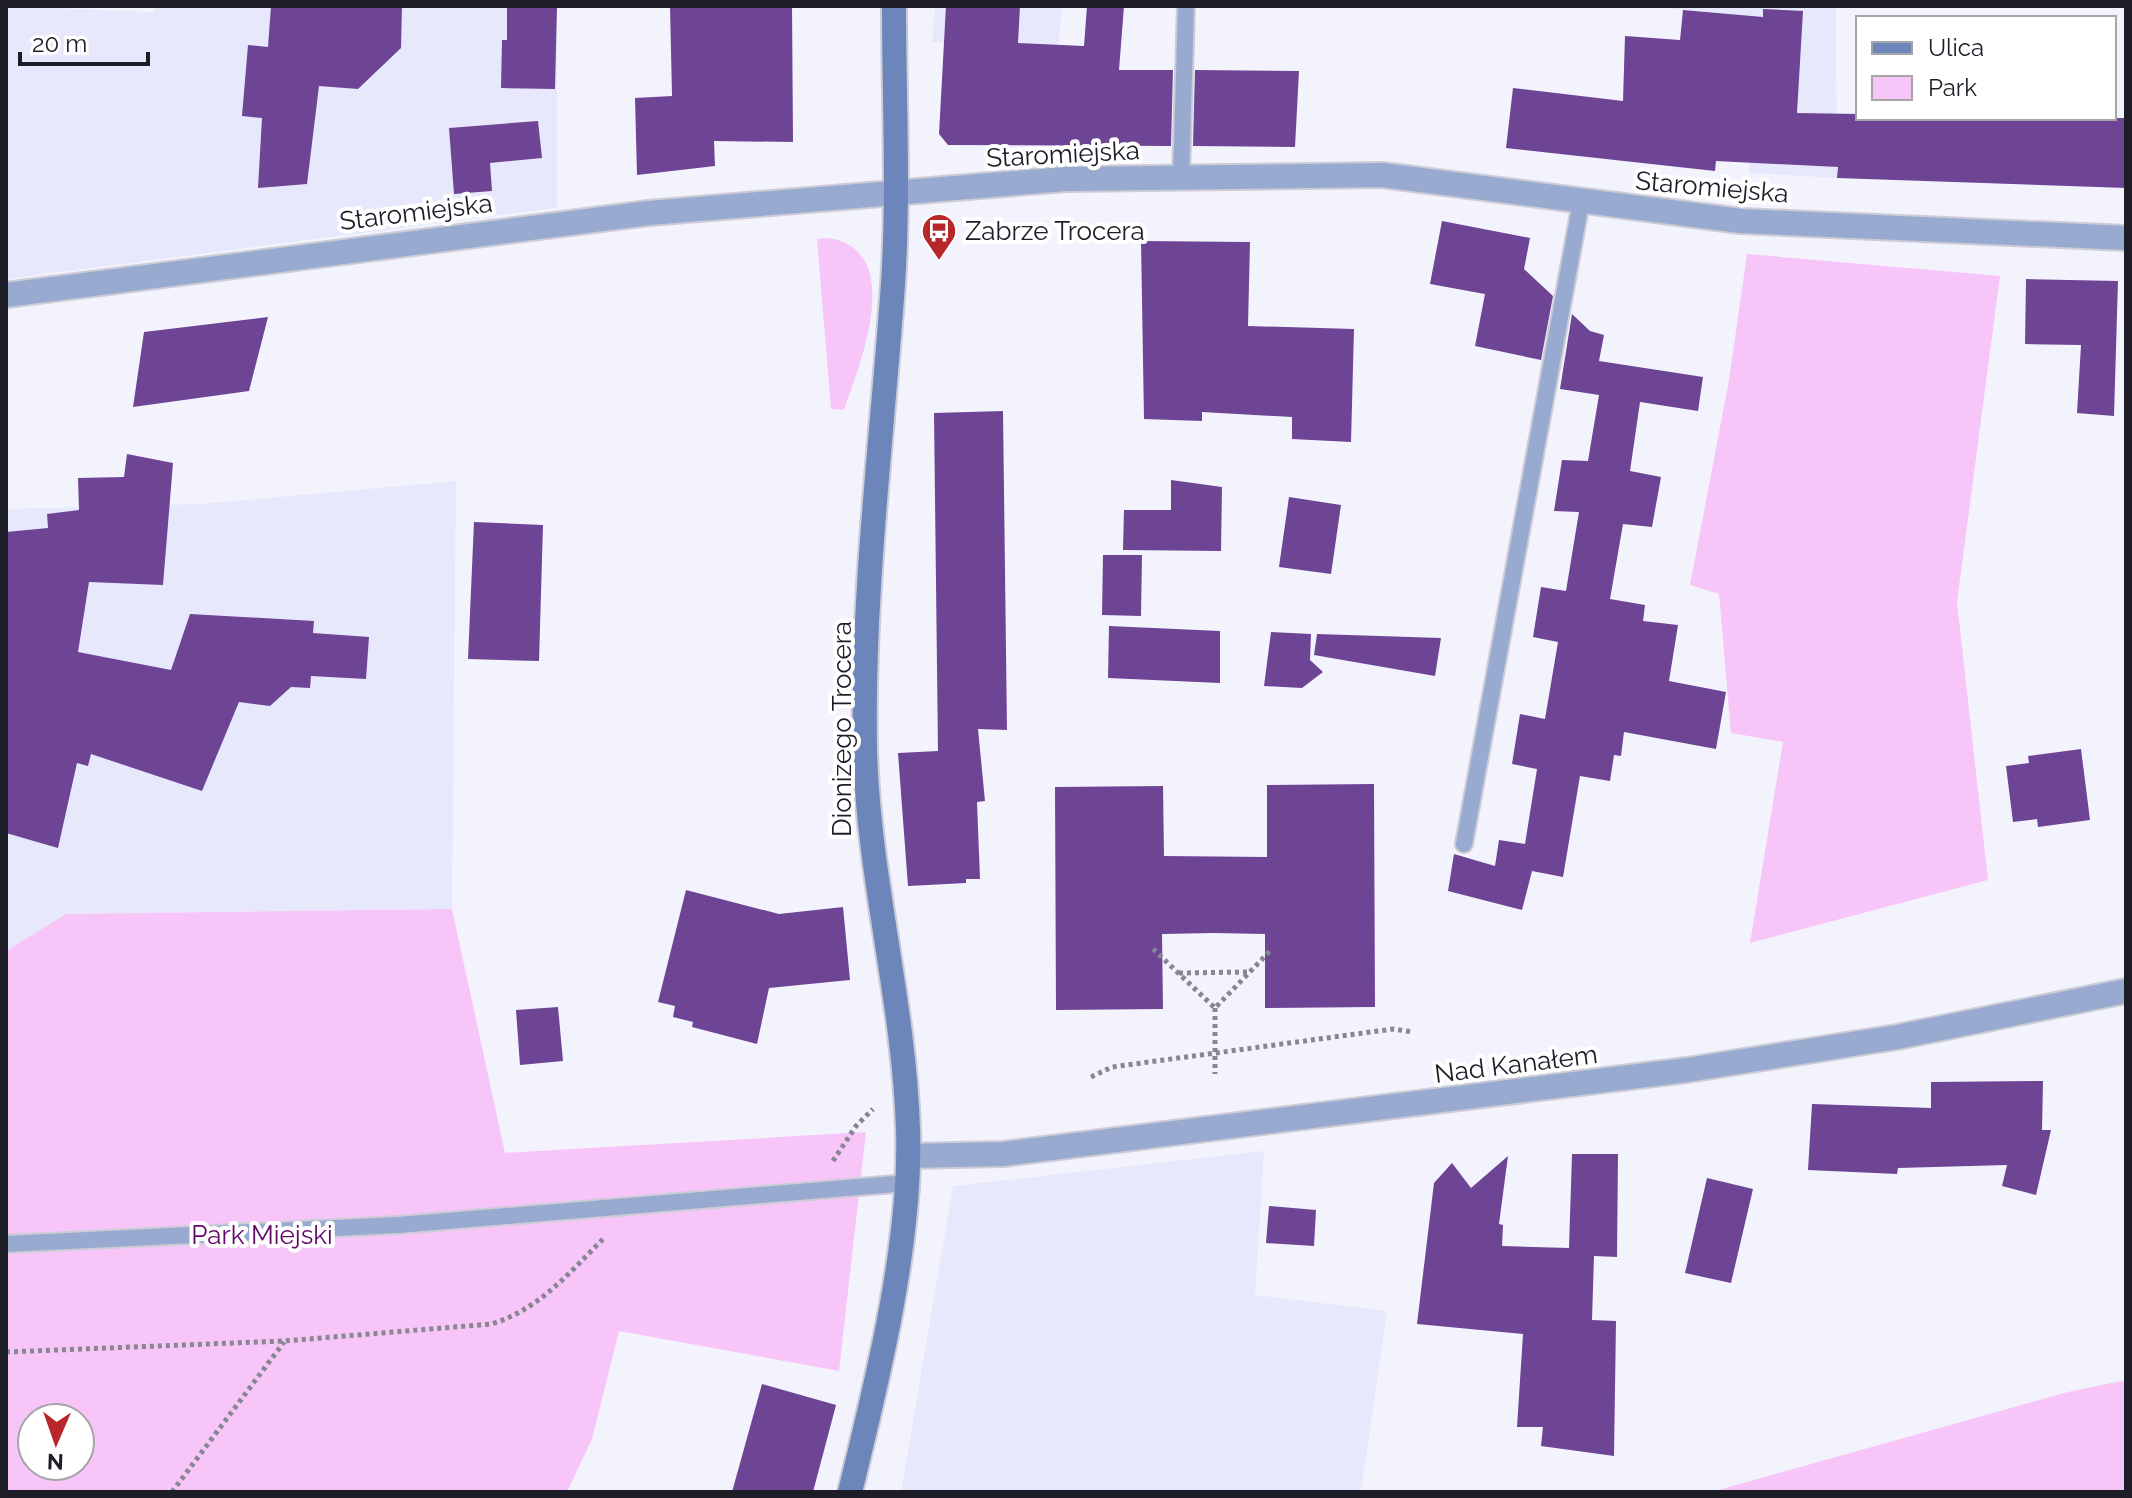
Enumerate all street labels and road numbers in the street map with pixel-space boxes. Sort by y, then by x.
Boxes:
street label: Staromiejska [985,135,1141,173]
street label: Staromiejska [1634,165,1790,209]
street label: Staromiejska [338,188,494,236]
street label: Dionizego Trocera [827,621,857,837]
street label: Nad Kanałem [1433,1039,1599,1089]

